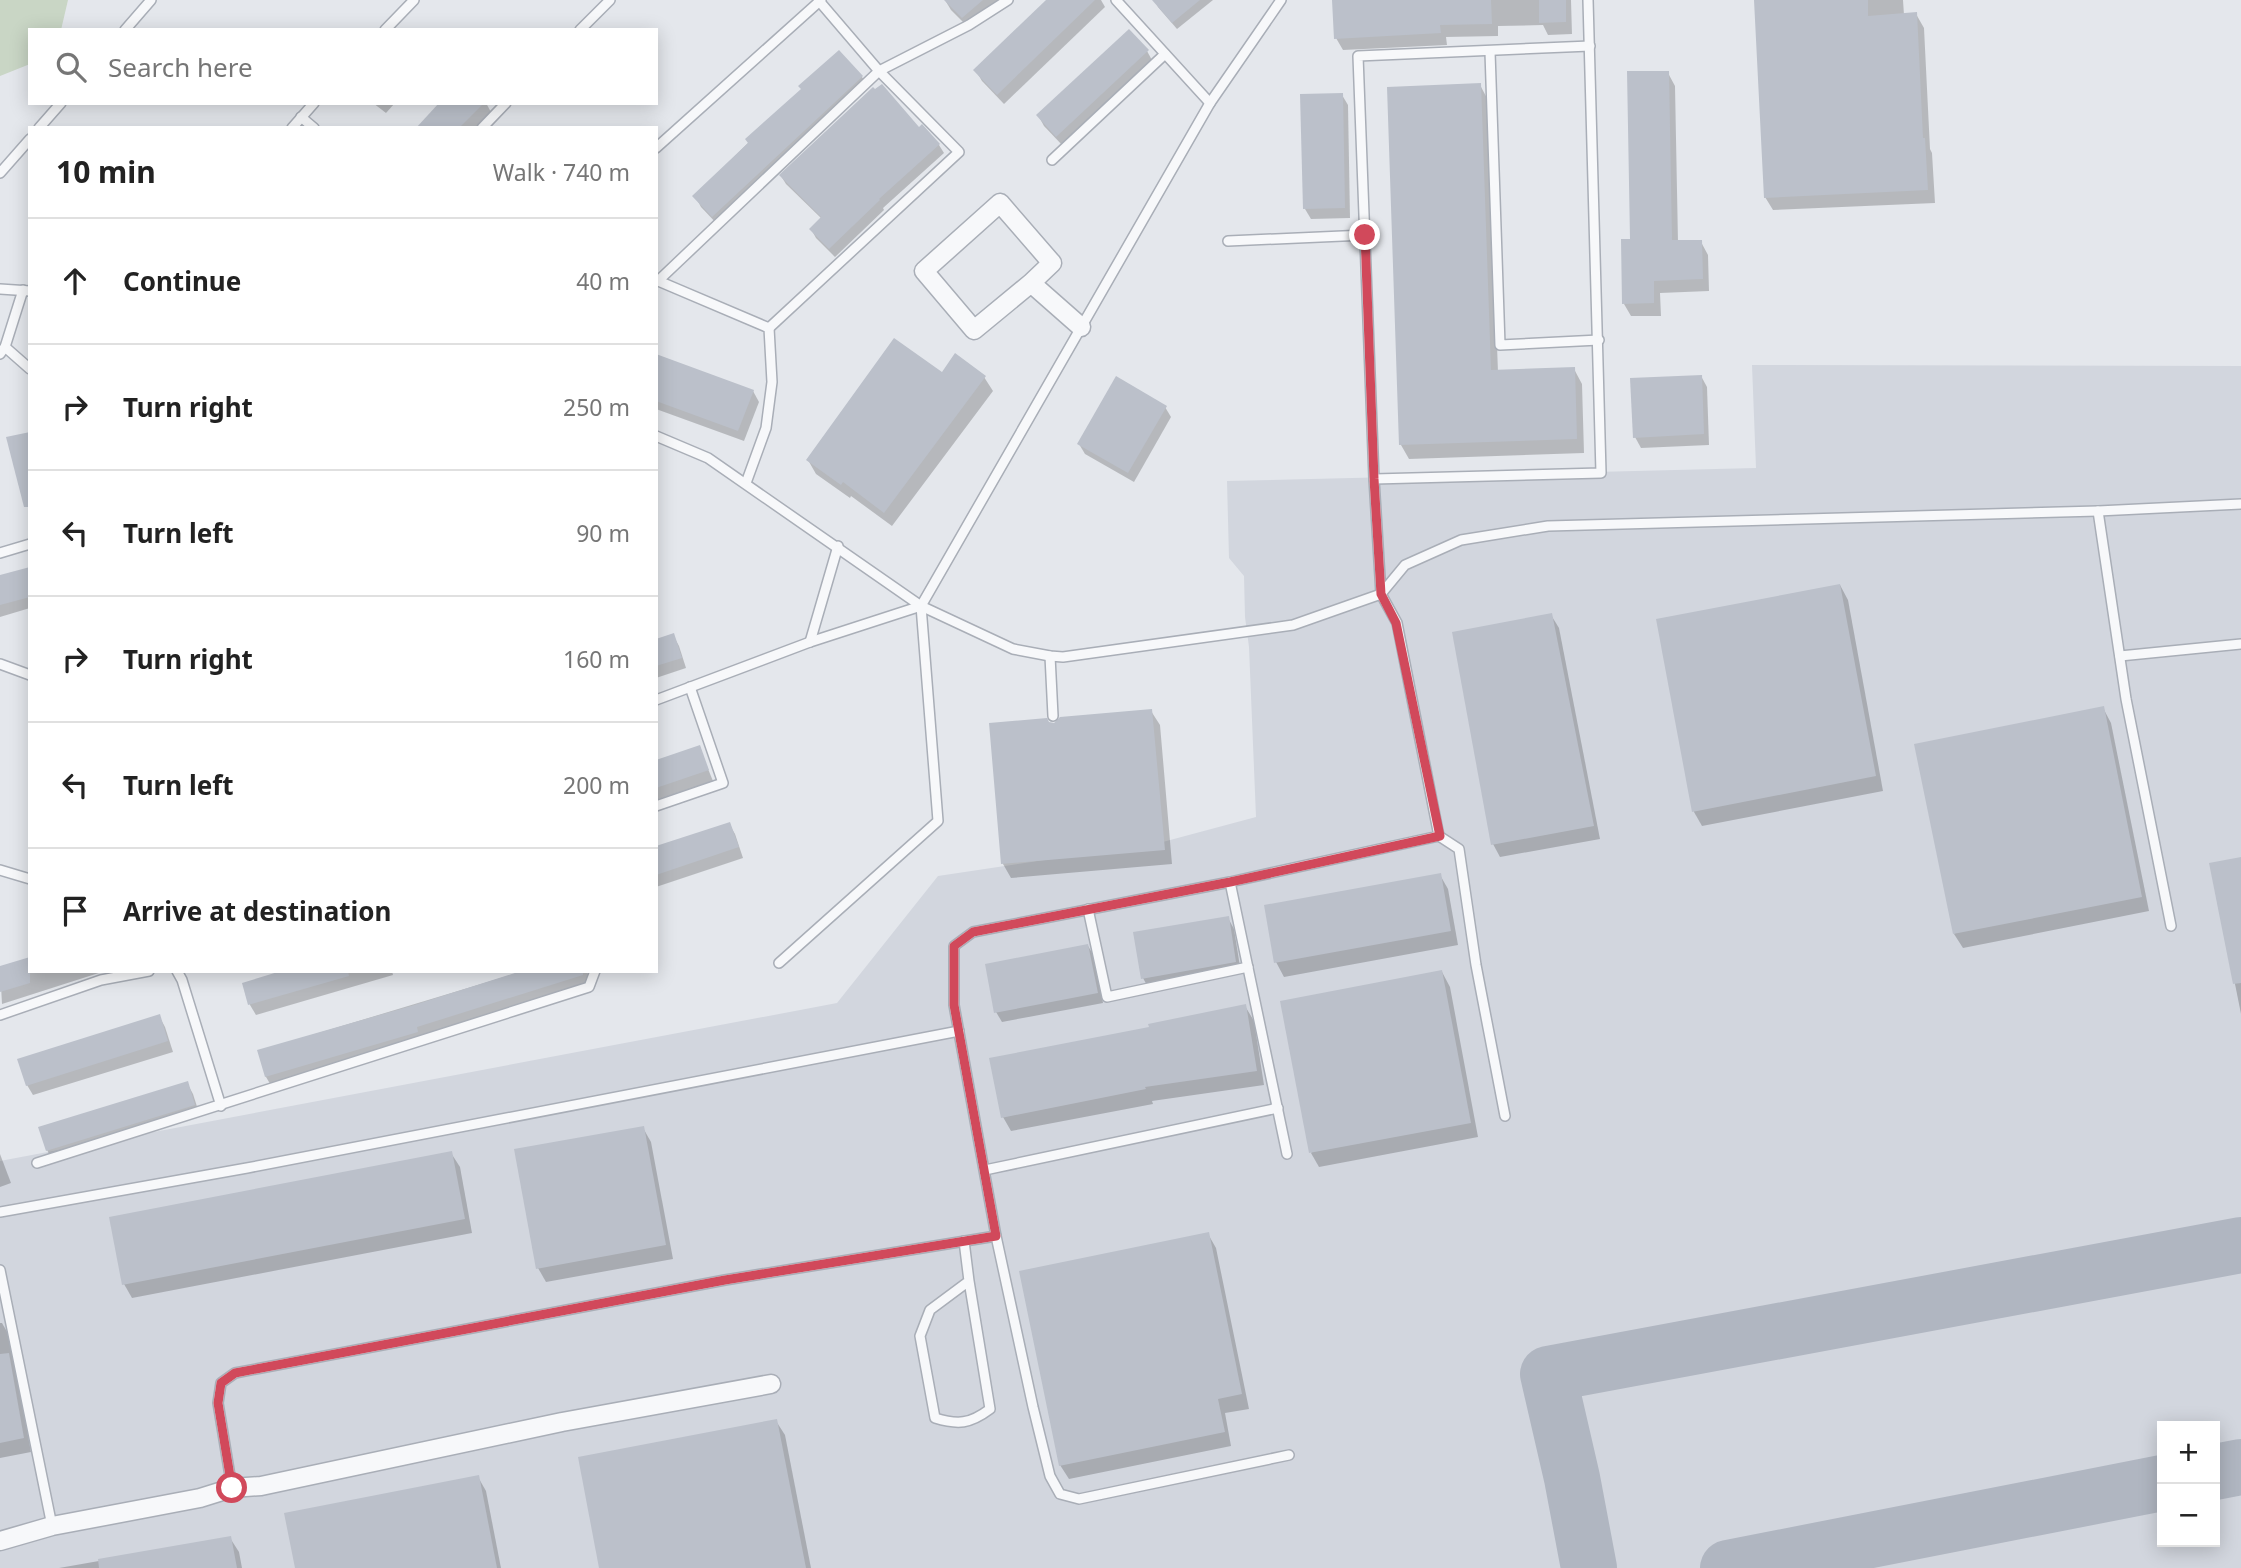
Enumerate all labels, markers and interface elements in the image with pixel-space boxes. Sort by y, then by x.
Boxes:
search box [28,28,658,105]
icon: search [52,48,90,86]
text: Search here [108,49,253,85]
text: 10 min [56,151,156,192]
text: Walk · 740 m [493,156,630,188]
route end [1349,219,1380,250]
icon: ahead [56,262,94,300]
text: Continue [123,263,241,299]
text: 40 m [576,265,630,297]
icon: right [56,388,94,426]
text: Turn right [123,389,253,425]
text: 250 m [563,391,630,423]
icon: left [56,514,94,552]
text: Turn left [123,515,234,551]
text: 90 m [576,517,630,549]
icon: right [56,640,94,678]
text: Turn right [123,641,253,677]
text: 160 m [563,643,630,675]
icon: left [56,766,94,804]
text: Turn left [123,767,234,803]
text: 200 m [563,769,630,801]
icon: arrive [56,892,94,930]
text: Arrive at destination [123,893,392,929]
map controls [2157,1421,2220,1547]
button: + [2157,1421,2220,1484]
route start [216,1472,247,1503]
button: − [2157,1484,2220,1547]

